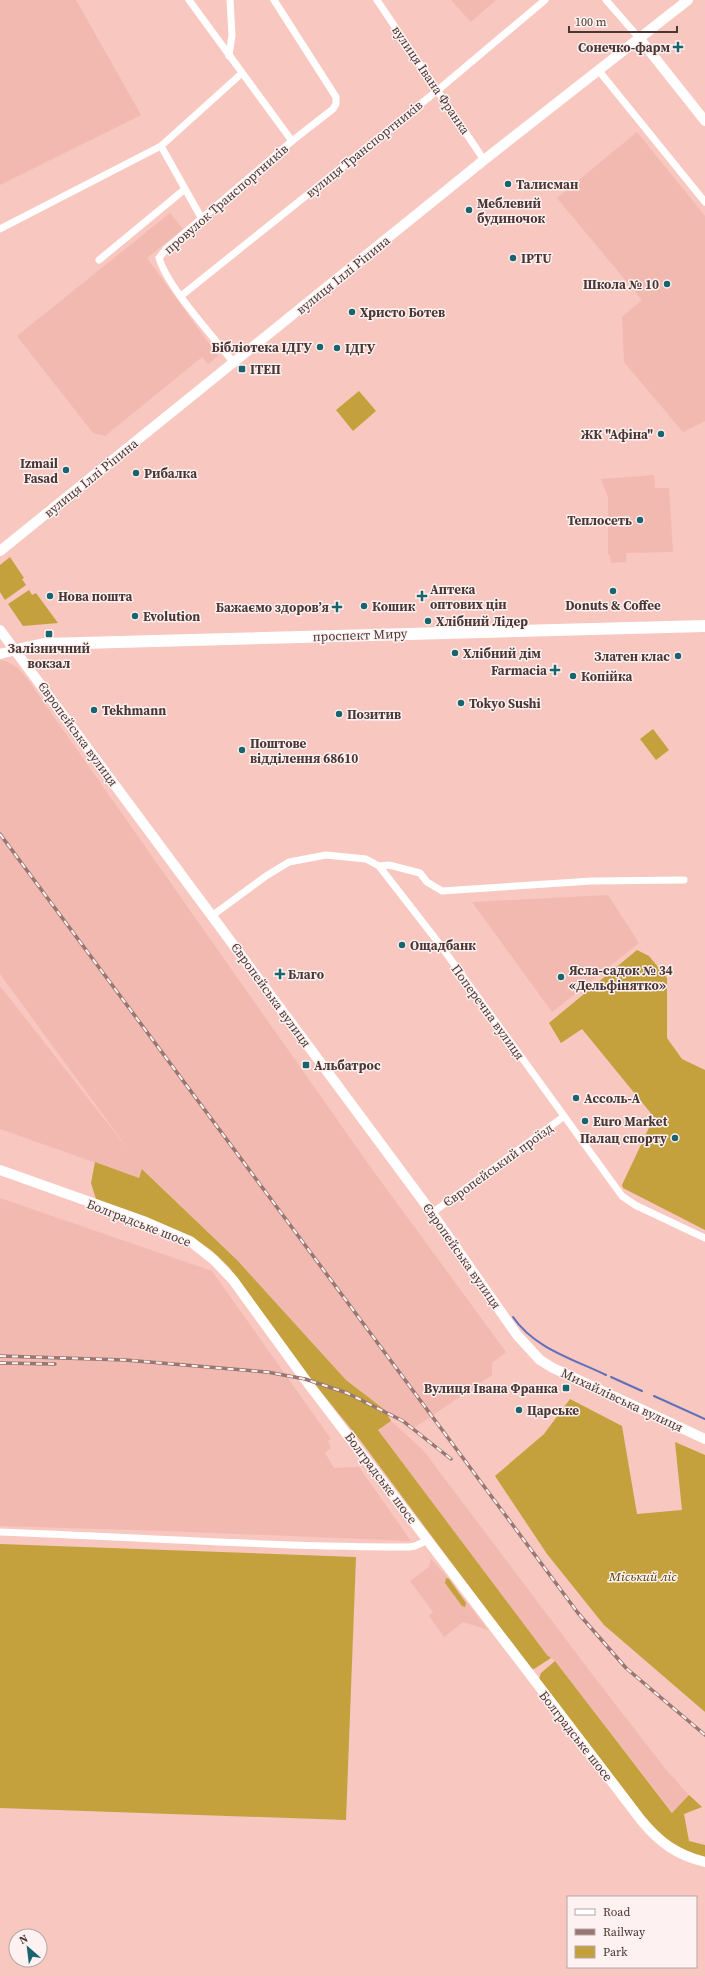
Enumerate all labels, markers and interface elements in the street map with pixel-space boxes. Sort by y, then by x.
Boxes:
scale bar [569,8,677,34]
text: 100 m [575,14,607,30]
street label: вулиця Івана Франка [388,22,474,138]
place label: Сонечко-фарм [578,39,670,56]
marker: Сонечко-фарм [673,42,683,52]
street label: вулиця Транспортників [302,96,426,201]
street label: провулок Транспортників [160,140,292,258]
place label: Талисман [516,176,579,193]
marker: Талисман [503,179,513,189]
place label: Меблевий будиночок [477,195,545,227]
marker: Меблевий будиночок [464,205,474,215]
street label: вулиця Іллі Ріпина [292,232,394,318]
place label: IPTU [521,250,552,267]
marker: IPTU [508,253,518,263]
place label: Школа № 10 [583,276,659,293]
marker: Школа № 10 [662,279,672,289]
place label: Христо Ботев [360,304,445,321]
marker: Христо Ботев [347,307,357,317]
place label: Бібліотека ІДГУ [212,339,312,356]
place label: ІДГУ [345,340,376,357]
marker: Бібліотека ІДГУ [315,342,325,352]
marker: ІДГУ [332,343,342,353]
place label: ІТЕП [250,361,281,378]
marker: ІТЕП [237,364,247,374]
place label: ЖК "Афіна" [581,426,653,443]
marker: ЖК "Афіна" [656,429,666,439]
street label: вулиця Іллі Ріпина [40,435,142,521]
place label: Izmail Fasad [20,455,58,487]
marker: Izmail Fasad [61,465,71,475]
place label: Рибалка [144,465,197,482]
marker: Рибалка [131,468,141,478]
place label: Теплосеть [567,512,632,529]
marker: Теплосеть [635,515,645,525]
place label: Аптека оптових цін [430,581,507,613]
marker: Donuts & Coffee [608,586,618,596]
place label: Нова пошта [58,588,132,605]
marker: Нова пошта [45,591,55,601]
marker: Аптека оптових цін [417,591,427,601]
place label: Donuts & Coffee [565,597,661,614]
place label: Кошик [372,598,416,615]
place label: Бажаємо здоровʼя [216,599,330,616]
marker: Кошик [359,601,369,611]
marker: Бажаємо здоровʼя [332,602,342,612]
place label: Evolution [143,608,200,625]
marker: Evolution [130,611,140,621]
place label: Хлібний Лідер [436,613,528,630]
marker: Хлібний Лідер [423,616,433,626]
street label: проспект Миру [312,625,408,645]
marker: Залізничний вокзал [44,629,54,639]
place label: Залізничний вокзал [8,640,91,672]
place label: Хлібний дім [463,645,541,662]
marker: Хлібний дім [450,648,460,658]
place label: Златен клас [594,648,670,665]
marker: Златен клас [673,651,683,661]
place label: Farmacia [491,662,547,679]
marker: Farmacia [550,665,560,675]
place label: Копійка [581,668,632,685]
marker: Копійка [568,671,578,681]
street label: Європейська вулиця [34,678,122,790]
place label: Tokyo Sushi [469,695,541,712]
marker: Tokyo Sushi [456,698,466,708]
place label: Tekhmann [102,702,166,719]
marker: Tekhmann [89,705,99,715]
place label: Позитив [347,706,401,723]
marker: Позитив [334,709,344,719]
place label: Поштове відділення 68610 [250,735,358,767]
marker: Поштове відділення 68610 [237,745,247,755]
place label: Ощадбанк [410,937,476,954]
street label: Європейська вулиця [227,939,315,1051]
marker: Ощадбанк [397,940,407,950]
street label: Поперечна вулиця [448,961,528,1063]
place label: Ясла-садок № 34 «Дельфінятко» [569,962,673,994]
place label: Благо [288,966,324,983]
marker: Благо [275,969,285,979]
marker: Ясла-садок № 34 «Дельфінятко» [556,972,566,982]
place label: Альбатрос [314,1057,381,1074]
marker: Альбатрос [301,1060,311,1070]
place label: Ассоль-А [584,1090,641,1107]
marker: Ассоль-А [571,1093,581,1103]
place label: Euro Market [593,1113,668,1130]
marker: Euro Market [580,1116,590,1126]
street label: Європейський проїзд [440,1119,556,1211]
place label: Палац спорту [580,1130,667,1147]
marker: Палац спорту [670,1133,680,1143]
street label: Болградське шосе [84,1195,194,1251]
street label: Європейська вулиця [419,1200,505,1312]
street label: Михайлівська вулиця [558,1364,686,1436]
place label: Вулиця Івана Франка [424,1380,558,1397]
marker: Вулиця Івана Франка [561,1383,571,1393]
place label: Царське [527,1402,579,1419]
marker: Царське [514,1405,524,1415]
street label: Болградське шосе [341,1429,421,1527]
park label: Міський ліс [608,1568,678,1585]
street label: Болградське шосе [535,1687,617,1785]
legend [567,1896,697,1968]
text: Road [603,1904,630,1920]
text: Railway [603,1924,646,1940]
north arrow [8,1928,48,1968]
text: N [16,1931,31,1948]
text: Park [603,1944,628,1960]

